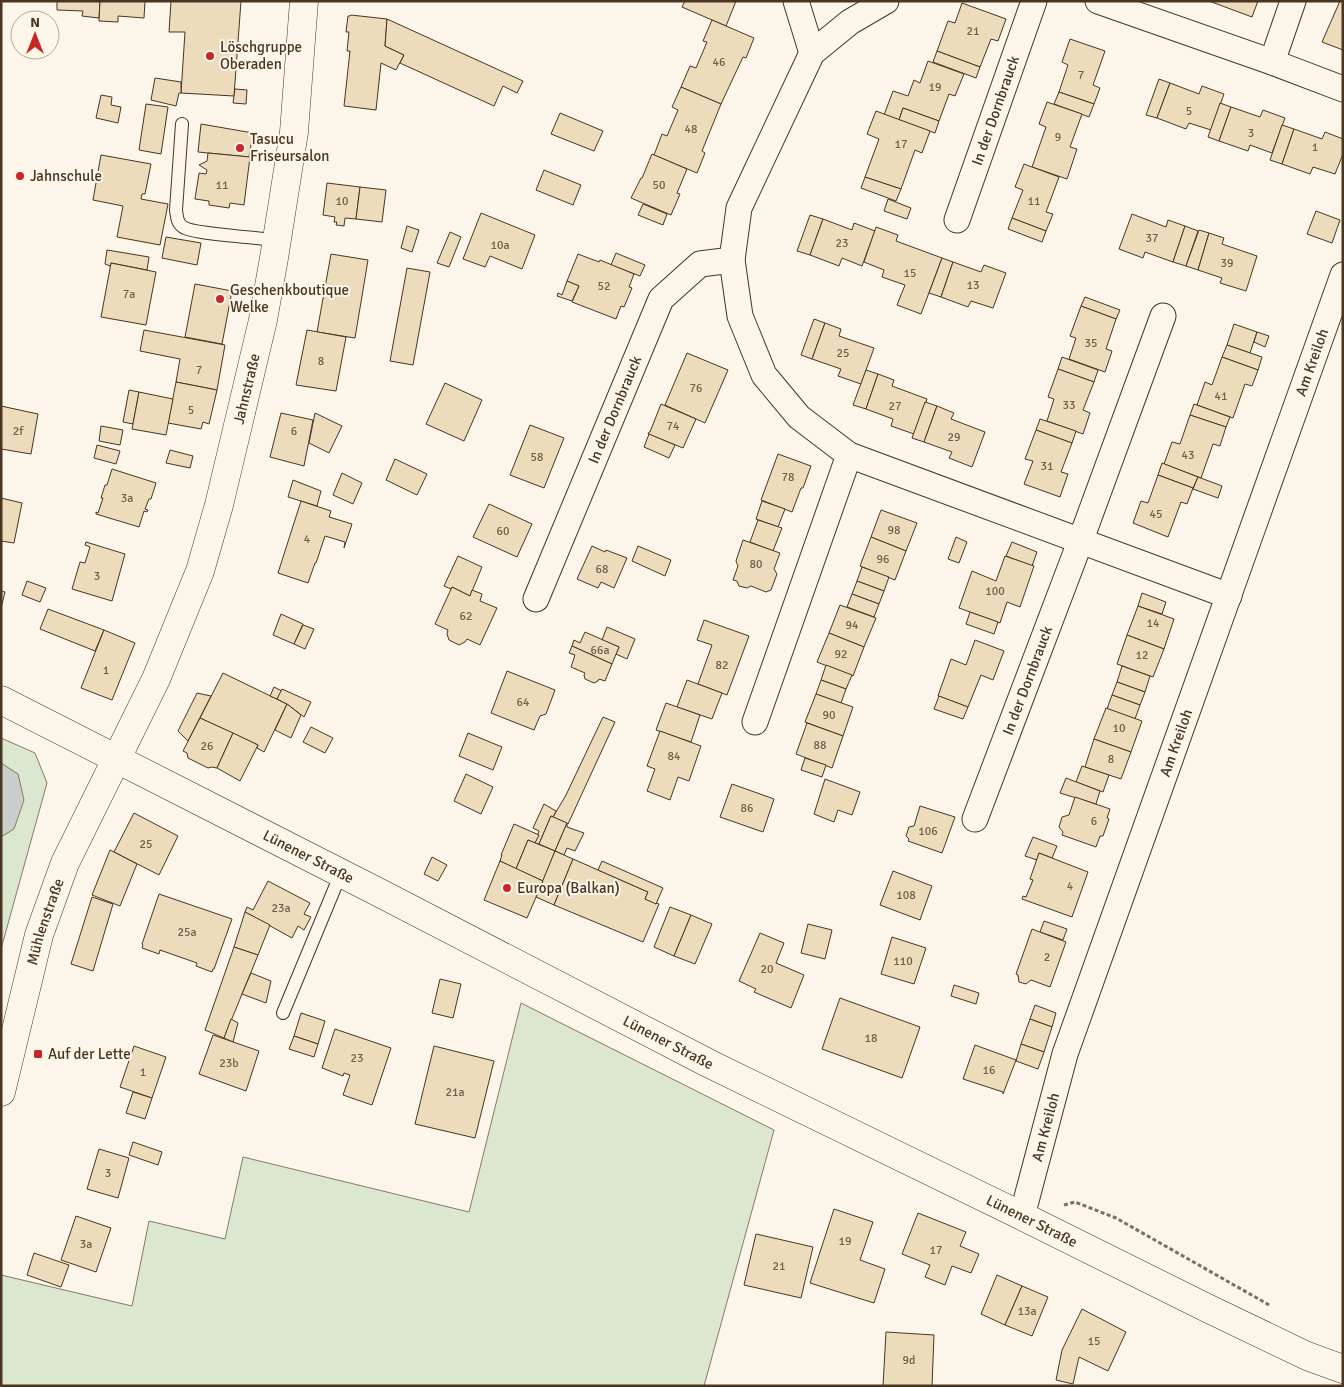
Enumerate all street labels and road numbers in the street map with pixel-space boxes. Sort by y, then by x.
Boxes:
street label: In der Dornbrauck [968,53,1023,168]
street label: Am Kreiloh [1292,326,1332,399]
street label: Jahnstraße [230,352,264,426]
street label: In der Dornbrauck [584,353,645,466]
street label: In der Dornbrauck [999,623,1056,738]
street label: Am Kreiloh [1156,707,1196,779]
street label: Lünener Straße [260,826,357,887]
street label: Mühlenstraße [23,876,68,967]
street label: Lünener Straße [620,1012,717,1073]
street label: Am Kreiloh [1028,1091,1063,1163]
street label: Lünener Straße [983,1191,1080,1251]

